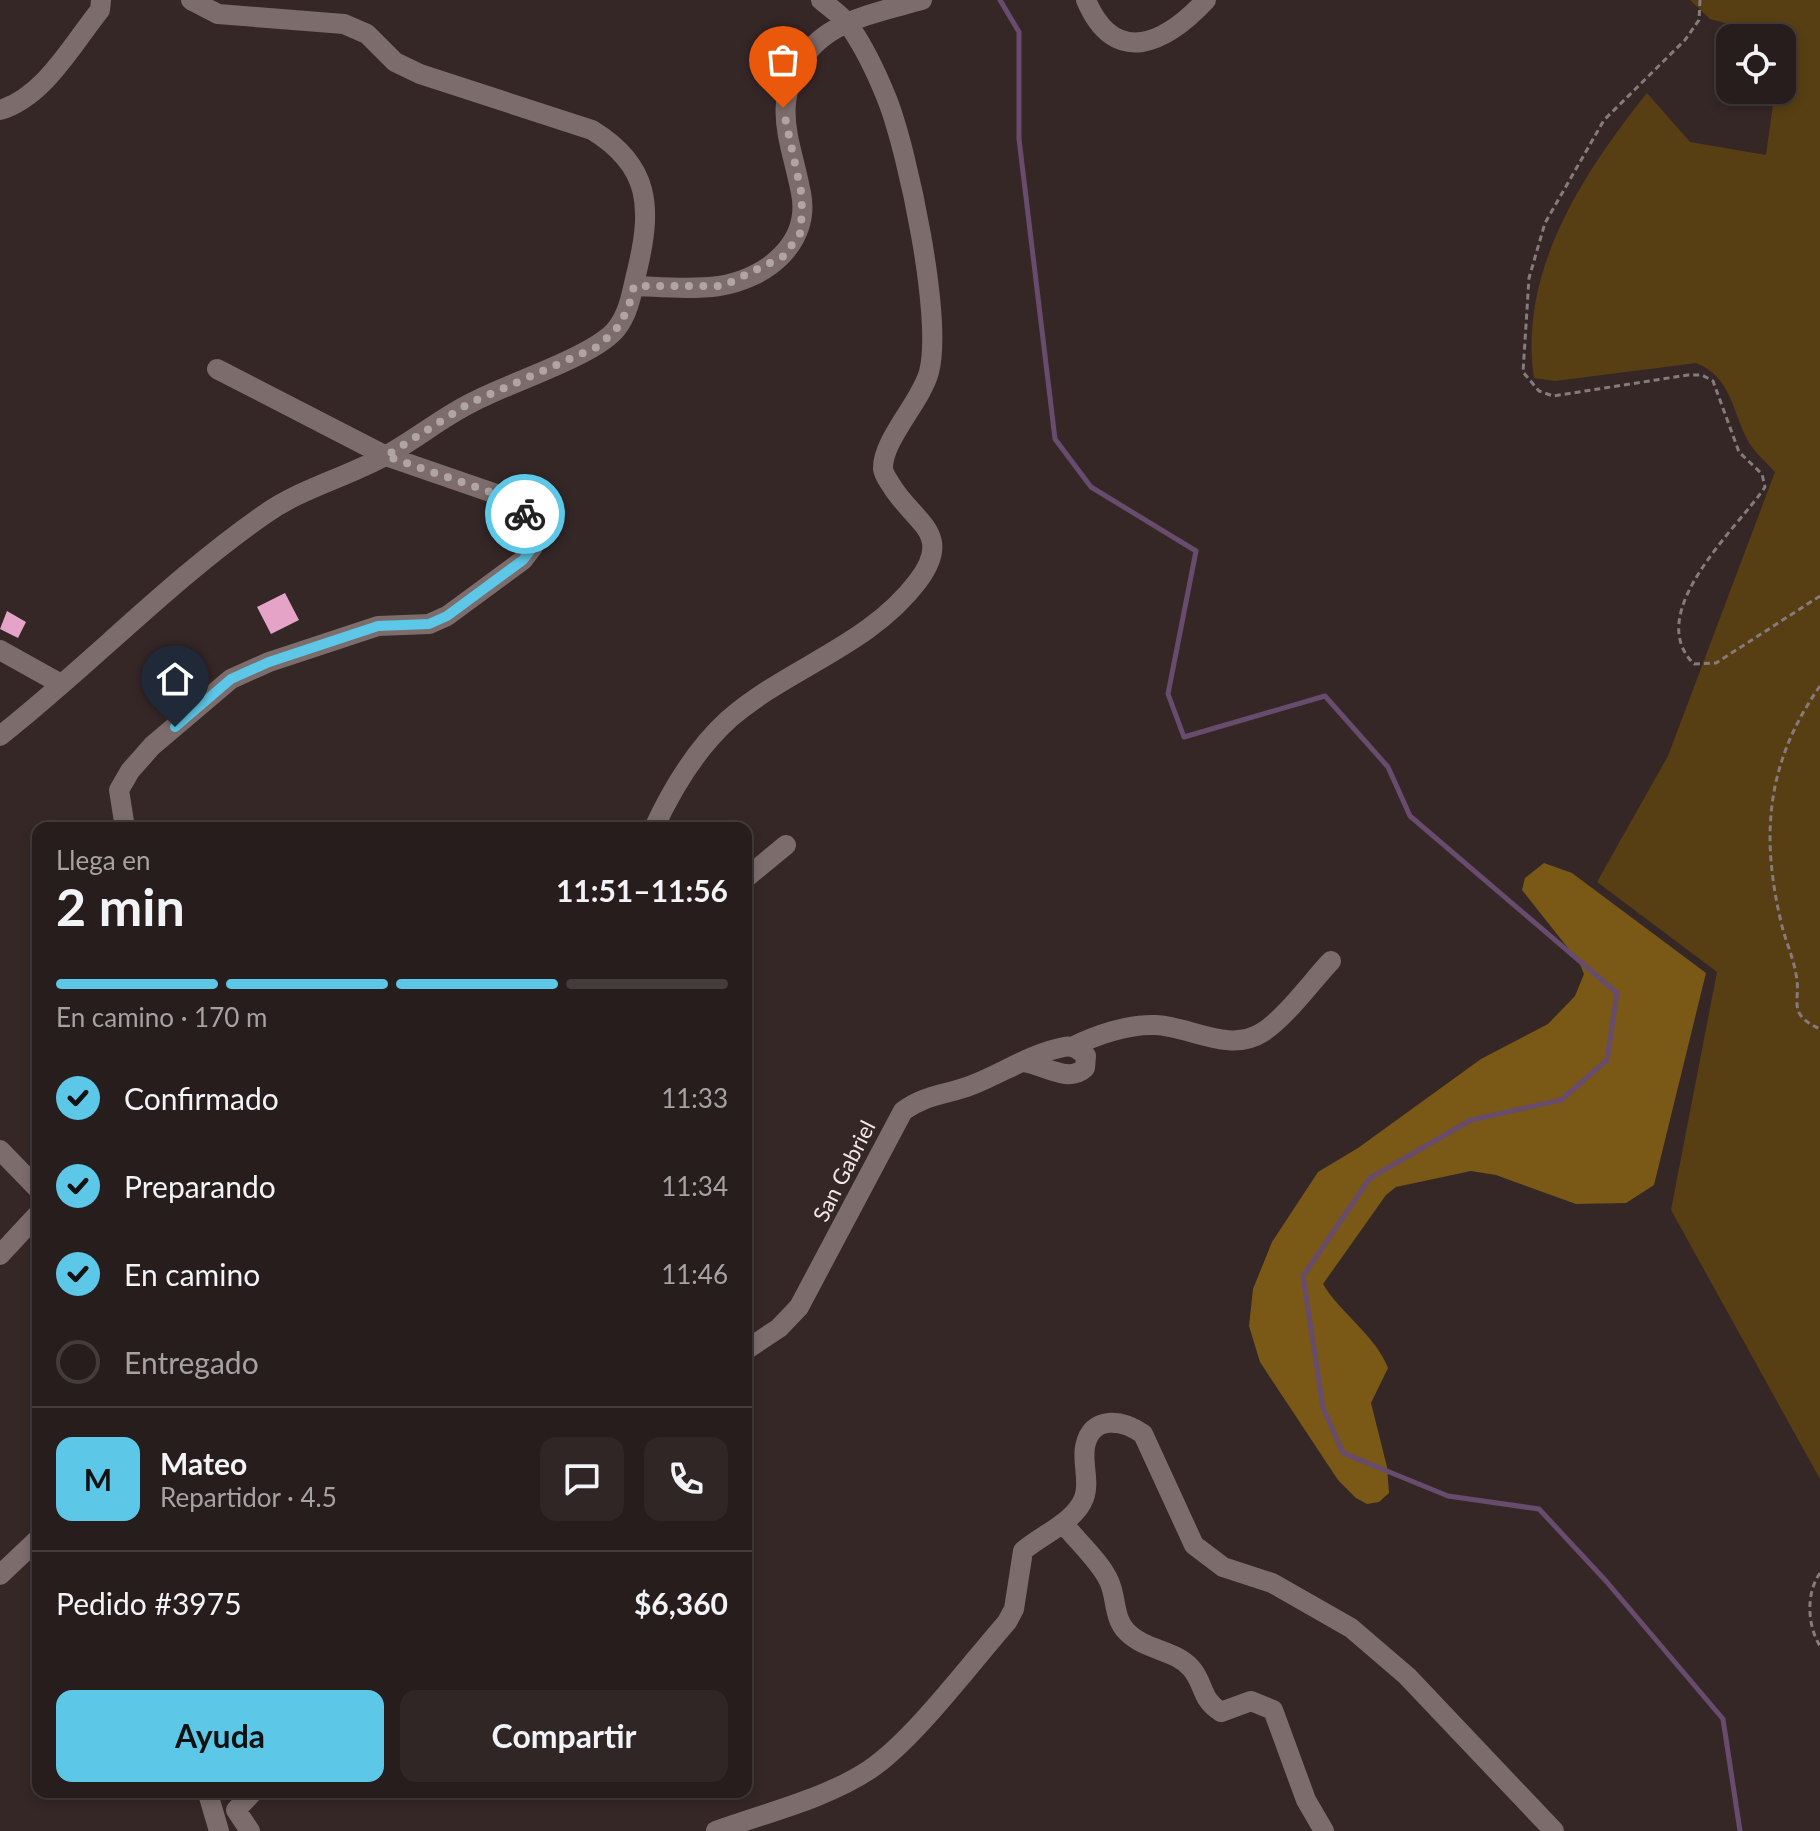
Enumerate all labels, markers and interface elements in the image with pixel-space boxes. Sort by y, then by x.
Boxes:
map controls [1716,24,1796,104]
button: locate [1716,24,1796,104]
pin [749,26,817,108]
icon: bag [761,38,805,82]
courier [485,474,565,554]
icon: bike [503,492,547,536]
pin [141,645,209,727]
icon: home [153,657,197,701]
text: Llega en [56,844,151,876]
text: 11:51–11:56 [556,872,728,908]
text: 2 min [56,875,185,937]
text: En camino · 170 m [56,1001,267,1033]
icon: check [56,1076,100,1120]
text: Confirmado [124,1080,279,1116]
text: 11:33 [661,1082,728,1114]
street label: San Gabriel [807,1116,881,1226]
icon: check [56,1164,100,1208]
text: Preparando [124,1168,276,1204]
text: 11:34 [661,1170,728,1202]
icon: check [56,1252,100,1296]
text: En camino [124,1256,260,1292]
text: 11:46 [661,1258,728,1290]
text: Entregado [124,1344,259,1380]
button: chat [540,1437,624,1521]
button: phone [644,1437,728,1521]
text: Mateo [160,1445,247,1481]
text: M [84,1461,112,1497]
text: Repartidor · 4.5 [160,1481,337,1513]
text: Pedido #3975 [56,1585,242,1621]
text: $6,360 [634,1585,728,1621]
button: Ayuda [56,1690,384,1782]
button: Compartir [400,1690,728,1782]

